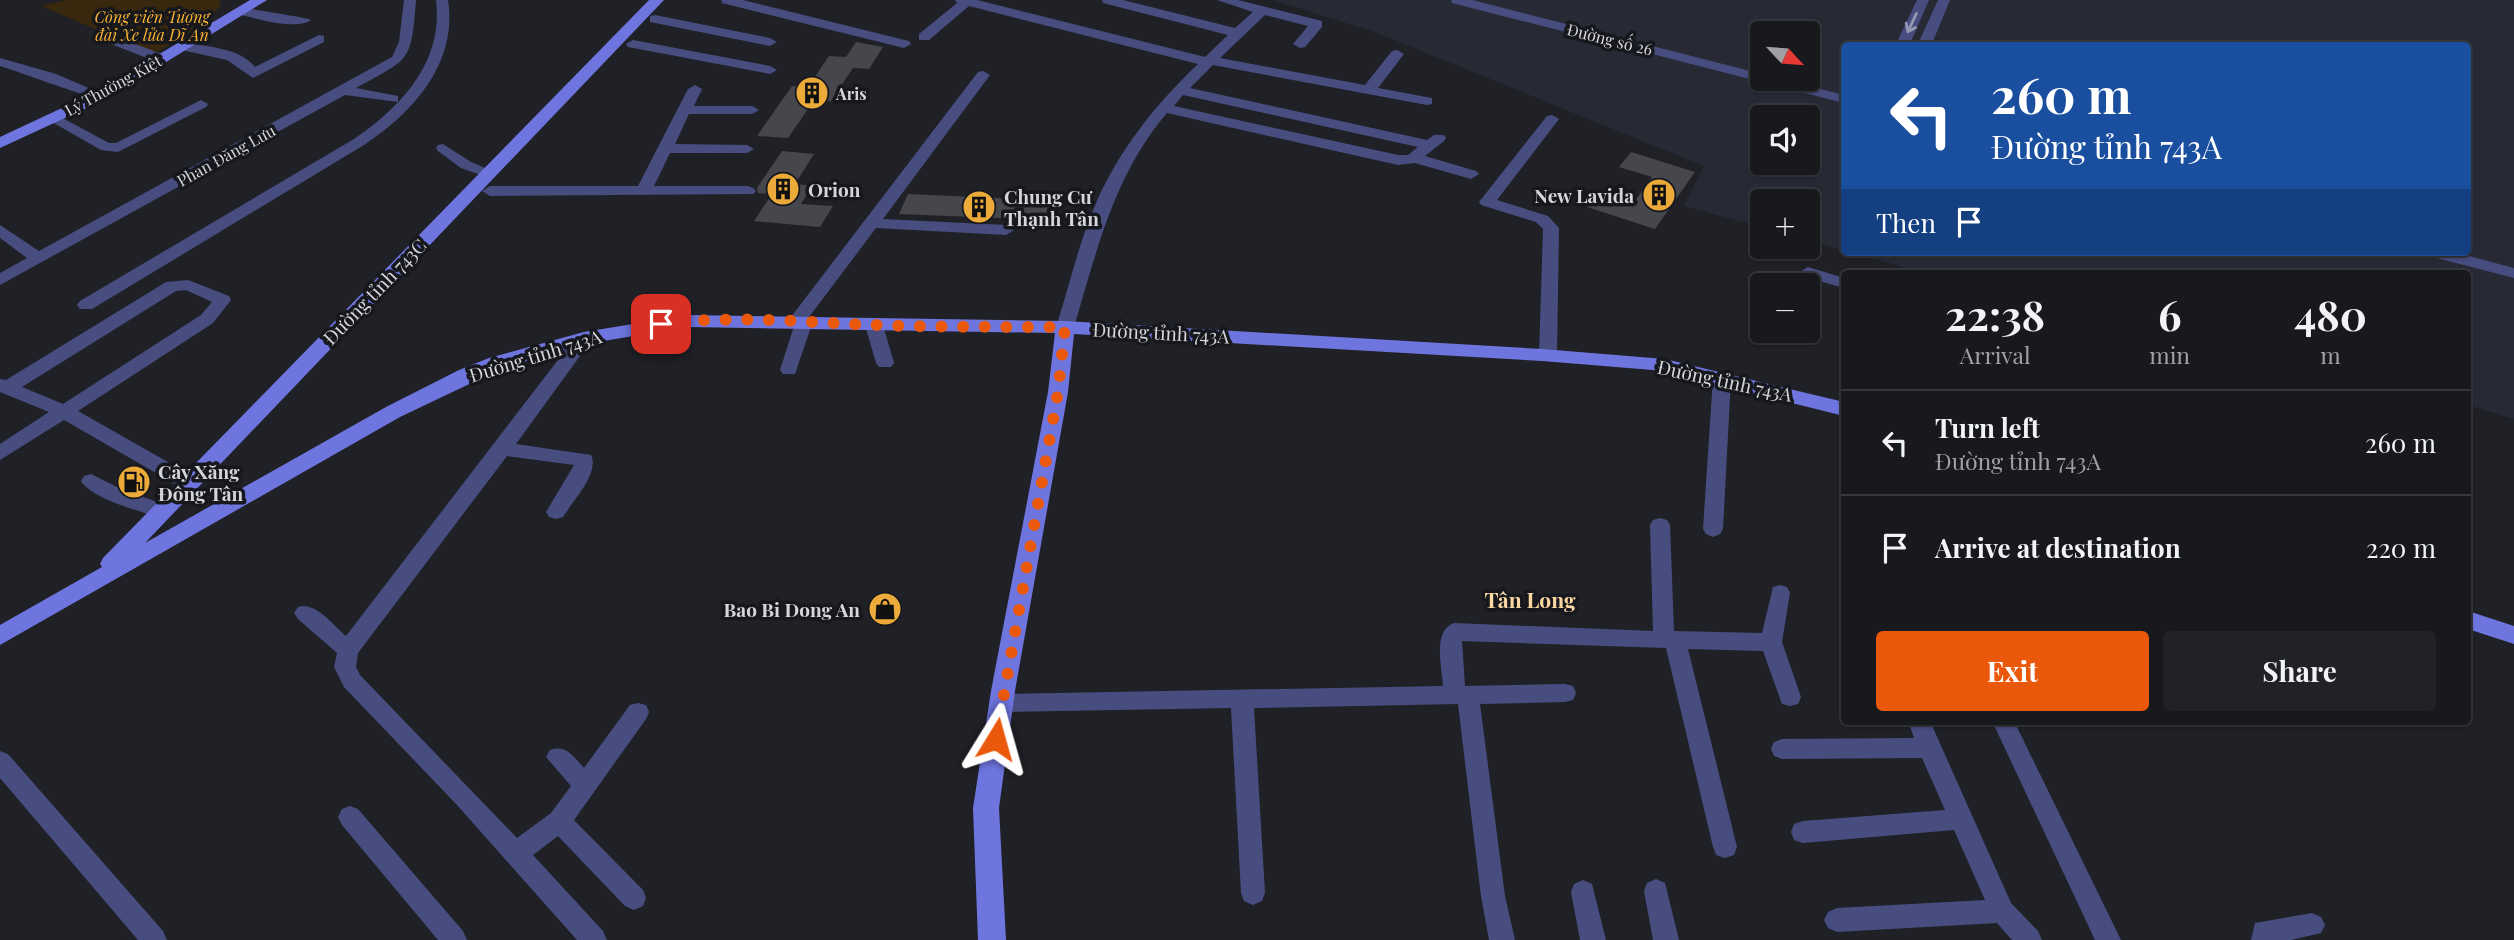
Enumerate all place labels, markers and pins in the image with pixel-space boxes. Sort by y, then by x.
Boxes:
building icon: Aris [793,74,831,112]
place label: Aris [835,83,867,104]
building icon: Orion [764,170,802,208]
place label: Orion [808,176,861,202]
building icon: New Lavida [1640,176,1678,214]
place label: New Lavida [1534,182,1634,208]
place label: Chung Cư Thạnh Tân [1004,183,1099,231]
building icon: Chung Cư Thạnh Tân [960,188,998,226]
pin [631,294,691,354]
place label: Cây Xăng Đông Tân [158,458,244,506]
fuel station icon: Cây Xăng Đông Tân [115,463,153,501]
shop icon: Bao Bi Dong An [866,590,904,628]
place label: Bao Bi Dong An [724,596,860,622]

